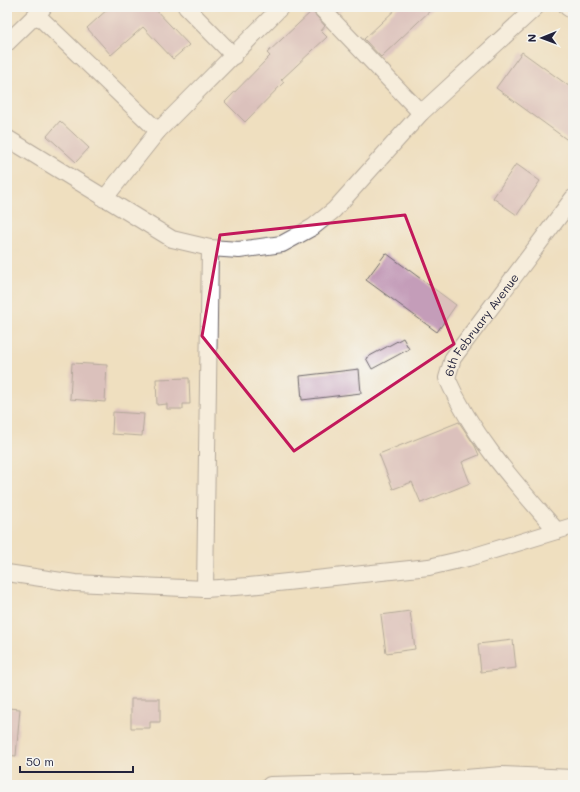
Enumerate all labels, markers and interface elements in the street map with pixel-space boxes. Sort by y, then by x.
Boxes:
north arrow [522,18,562,58]
text: N [524,34,539,42]
street label: 6th February Avenue [440,270,522,378]
scale bar [20,748,133,774]
text: 50 m [26,753,54,769]

